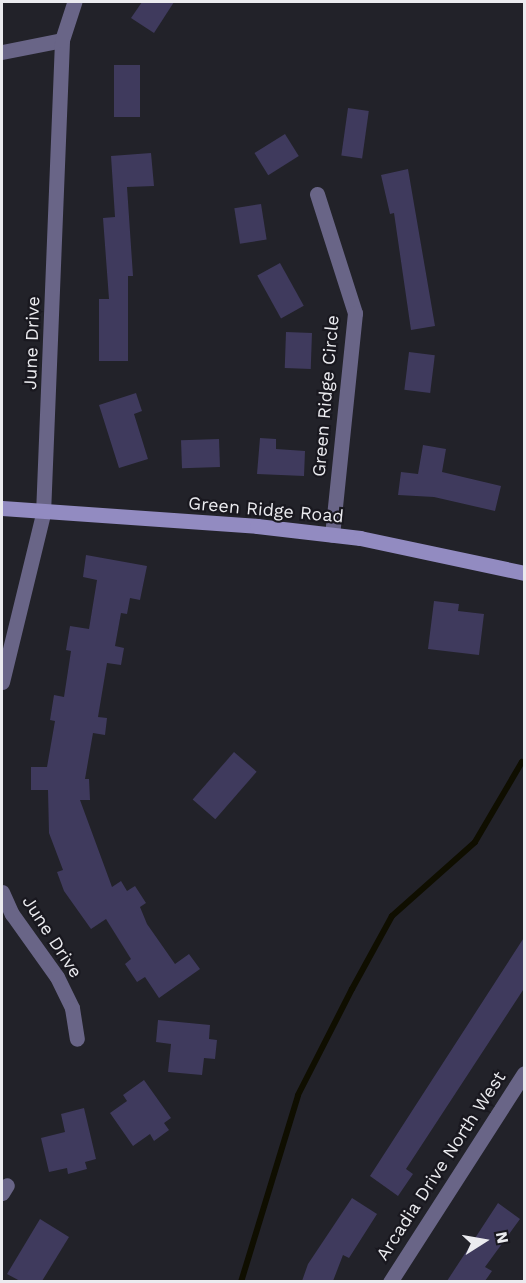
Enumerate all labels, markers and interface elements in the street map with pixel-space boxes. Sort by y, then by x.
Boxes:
street label: June Drive [20,296,44,390]
street label: Green Ridge Circle [308,314,344,478]
street label: Green Ridge Road [187,492,345,528]
street label: June Drive [17,892,87,982]
street label: Arcadia Drive North West [371,1067,511,1265]
north arrow [454,1211,514,1271]

